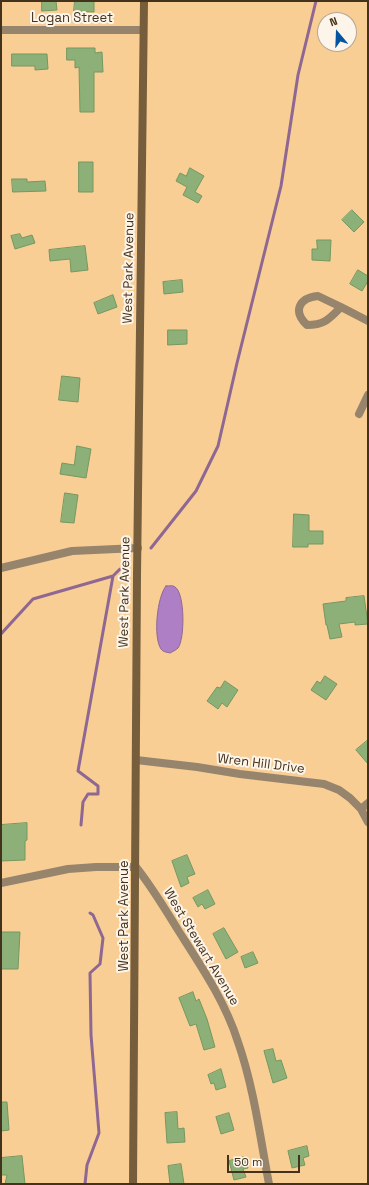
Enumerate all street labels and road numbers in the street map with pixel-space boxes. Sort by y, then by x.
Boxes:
street label: Logan Street [31,10,113,26]
street label: West Park Avenue [120,212,138,324]
street label: West Park Avenue [116,536,134,648]
street label: Wren Hill Drive [217,751,305,777]
street label: West Park Avenue [116,860,132,972]
street label: West Stewart Avenue [160,886,242,1008]

